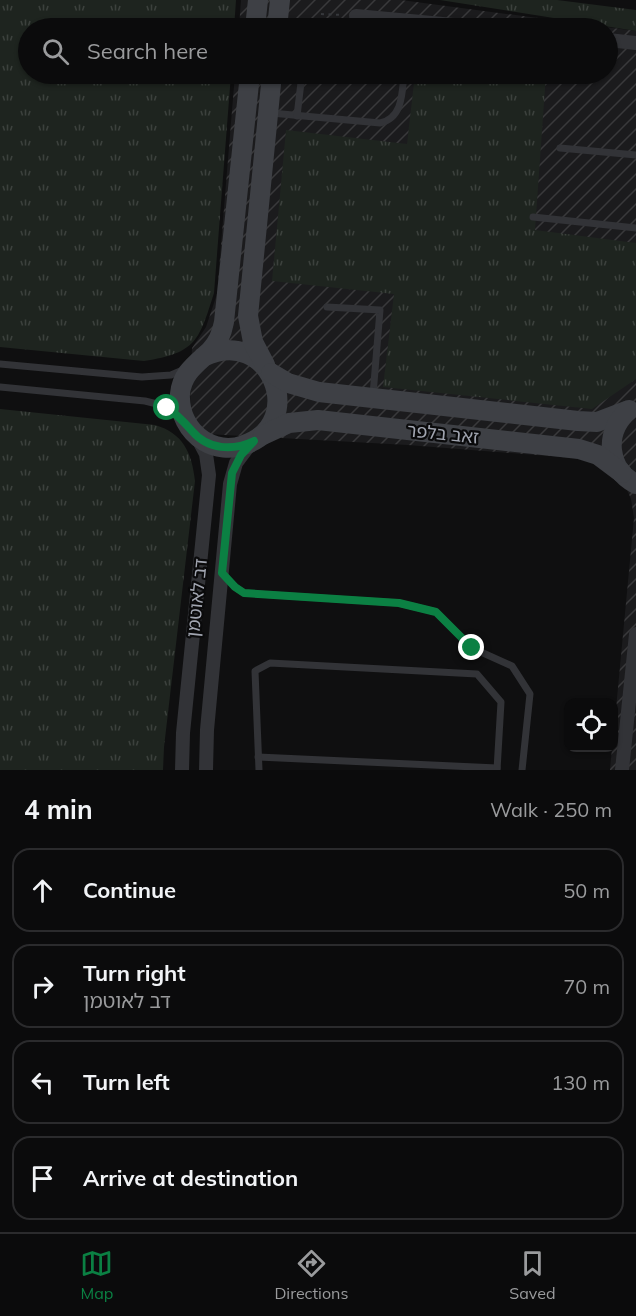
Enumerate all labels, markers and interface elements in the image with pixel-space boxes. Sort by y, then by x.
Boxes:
search box [18,18,618,84]
icon: search [39,35,72,68]
text: Search here [87,37,208,65]
route start [153,394,179,420]
street label: זאב בלפר [406,418,480,449]
street label: דב לאוטמן [181,557,212,639]
route end [458,634,484,660]
map controls [564,698,618,752]
button: locate [564,698,618,752]
text: 4 min [24,793,93,826]
text: Walk · 250 m [490,797,612,822]
icon: ahead [26,874,59,907]
text: Continue [83,876,176,904]
text: 50 m [563,878,610,903]
text: Turn right [83,959,186,987]
icon: right [26,970,59,1003]
text: 70 m [563,974,610,999]
text: דב לאוטמן [83,988,171,1013]
icon: left [26,1066,59,1099]
text: Turn left [83,1068,170,1096]
text: 130 m [551,1070,610,1095]
icon: arrive [26,1162,59,1195]
text: Arrive at destination [83,1164,298,1192]
tab: Map [80,1247,113,1303]
tab: Directions [274,1247,348,1303]
tab: Saved [509,1247,556,1303]

